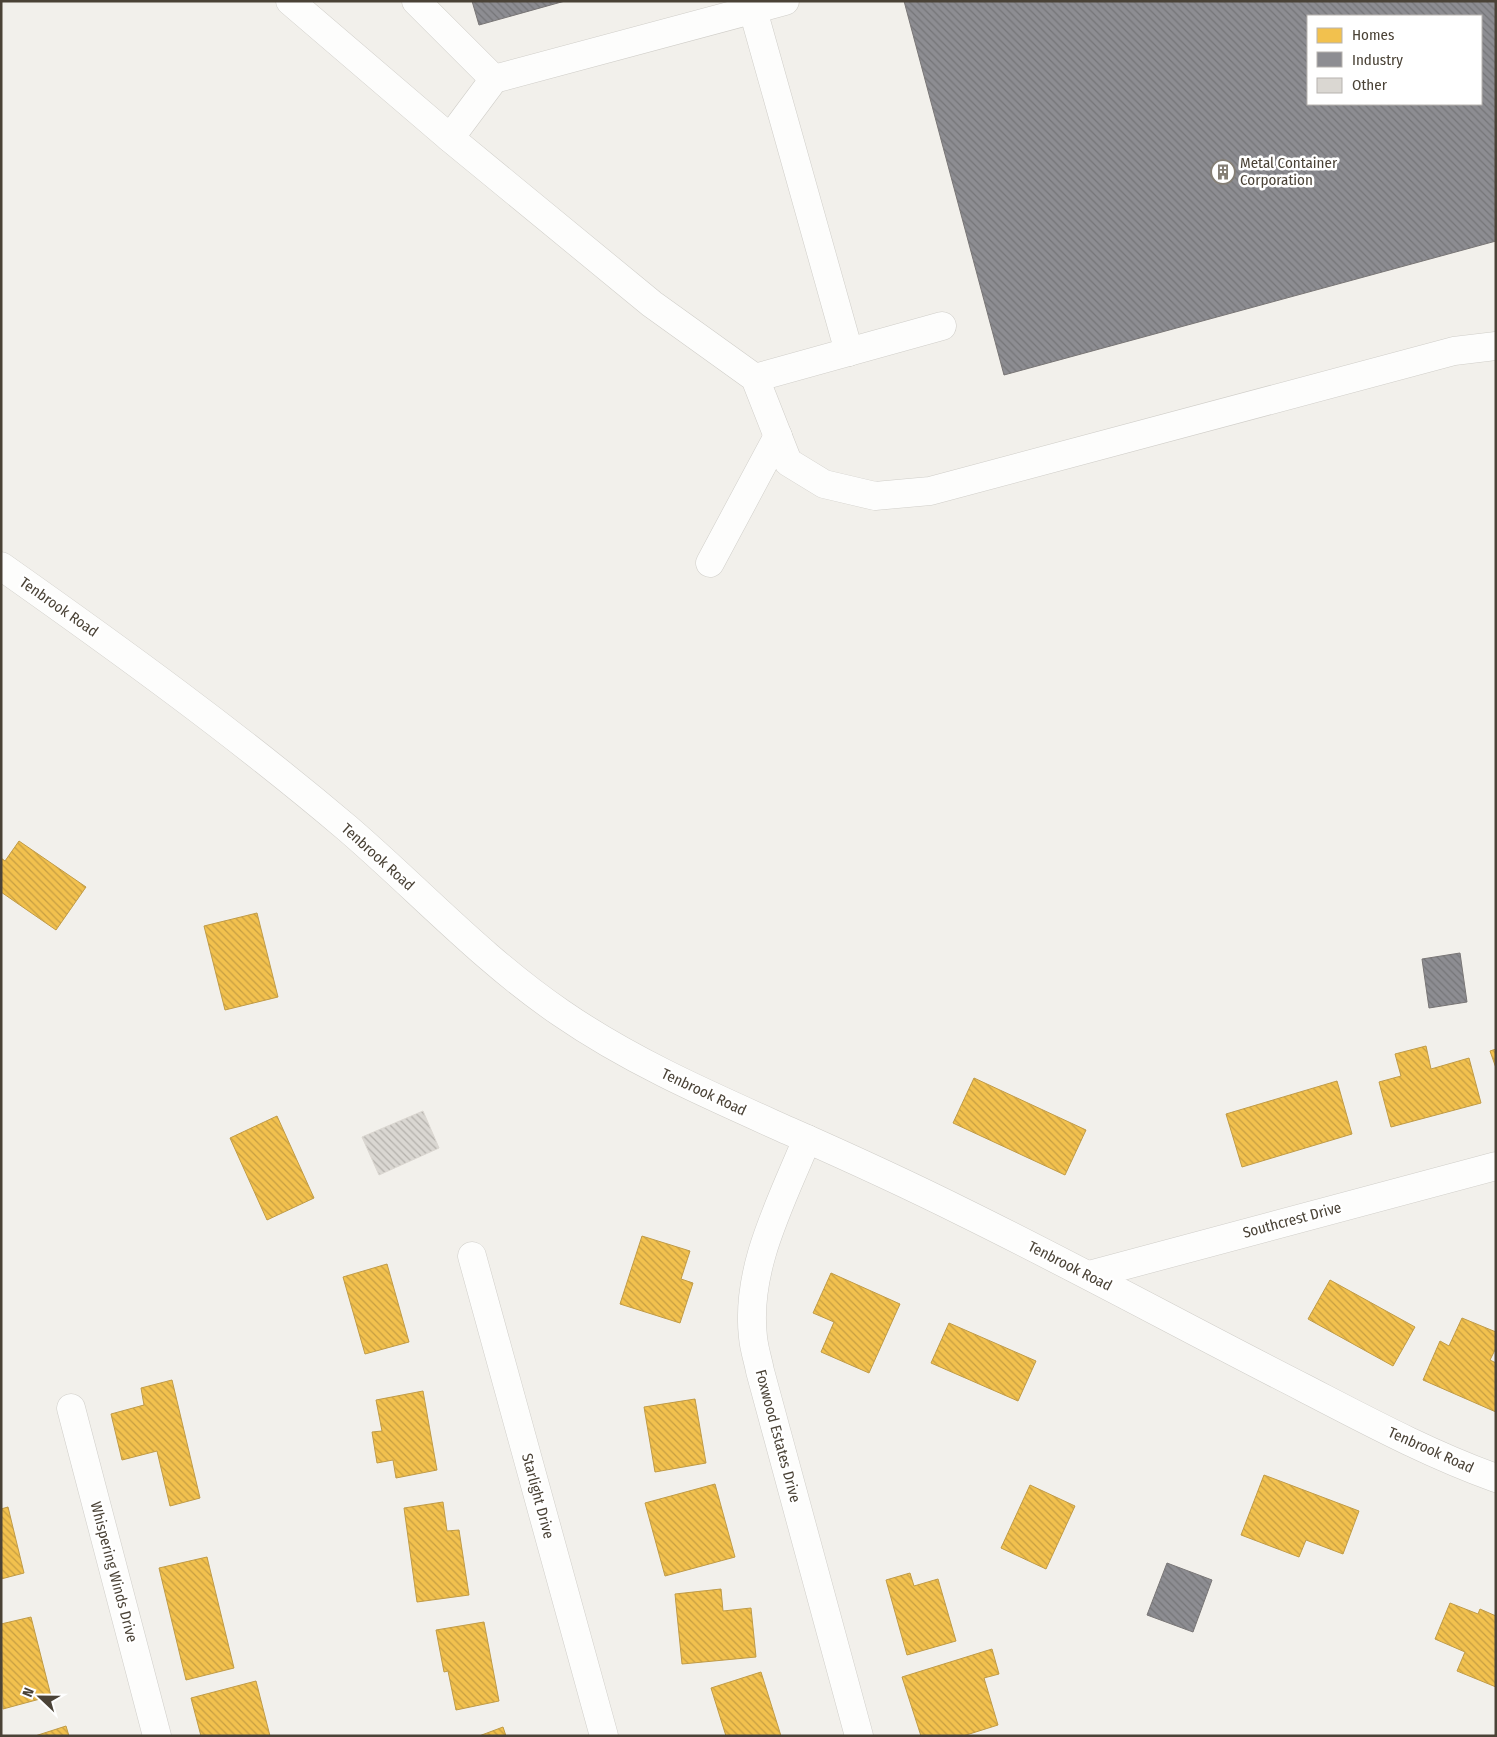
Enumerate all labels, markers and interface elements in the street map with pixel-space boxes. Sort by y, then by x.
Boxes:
legend [1307,15,1482,105]
text: Homes [1352,26,1394,44]
text: Industry [1352,51,1403,69]
text: Other [1352,76,1388,94]
place label: Metal Container Corporation [1240,154,1338,189]
building icon: Metal Container Corporation [1210,159,1236,185]
street label: Tenbrook Road [16,573,102,641]
street label: Tenbrook Road [338,820,418,894]
street label: Tenbrook Road [659,1064,749,1120]
street label: Southcrest Drive [1241,1198,1343,1242]
street label: Tenbrook Road [1025,1237,1115,1295]
street label: Foxwood Estates Drive [752,1368,804,1504]
street label: Tenbrook Road [1385,1423,1477,1477]
street label: Starlight Drive [518,1451,558,1541]
street label: Whispering Winds Drive [87,1500,141,1644]
north arrow [15,1672,65,1722]
text: N [19,1685,38,1699]

